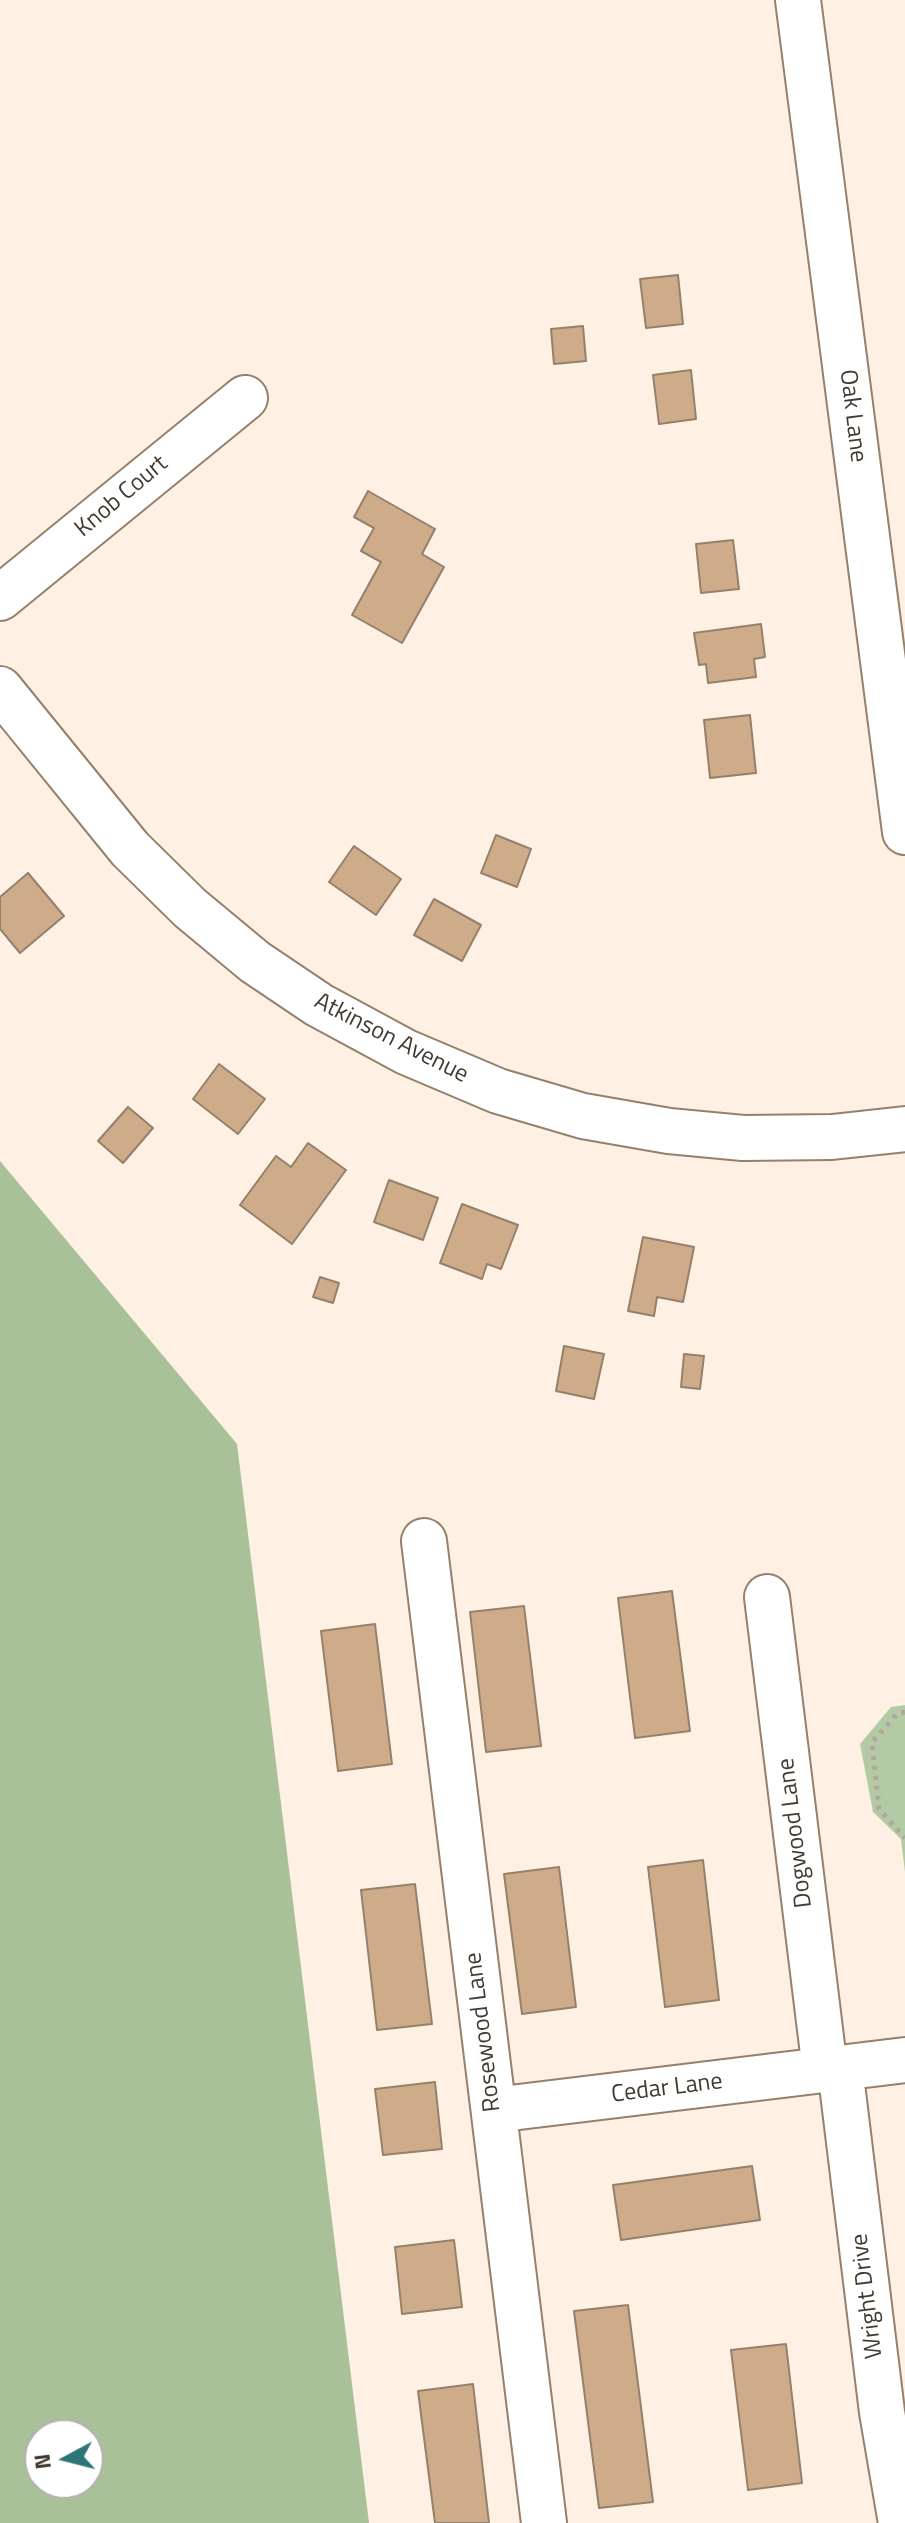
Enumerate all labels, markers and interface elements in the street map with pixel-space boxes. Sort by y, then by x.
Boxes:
street label: Oak Lane [832,368,872,464]
street label: Knob Court [70,450,174,544]
street label: Atkinson Avenue [309,988,473,1090]
street label: Dogwood Lane [773,1757,819,1909]
street label: Rosewood Lane [460,1951,508,2113]
street label: Cedar Lane [610,2068,724,2110]
street label: Wright Drive [846,2232,890,2360]
north arrow [24,2419,104,2499]
text: N [24,2452,60,2471]

